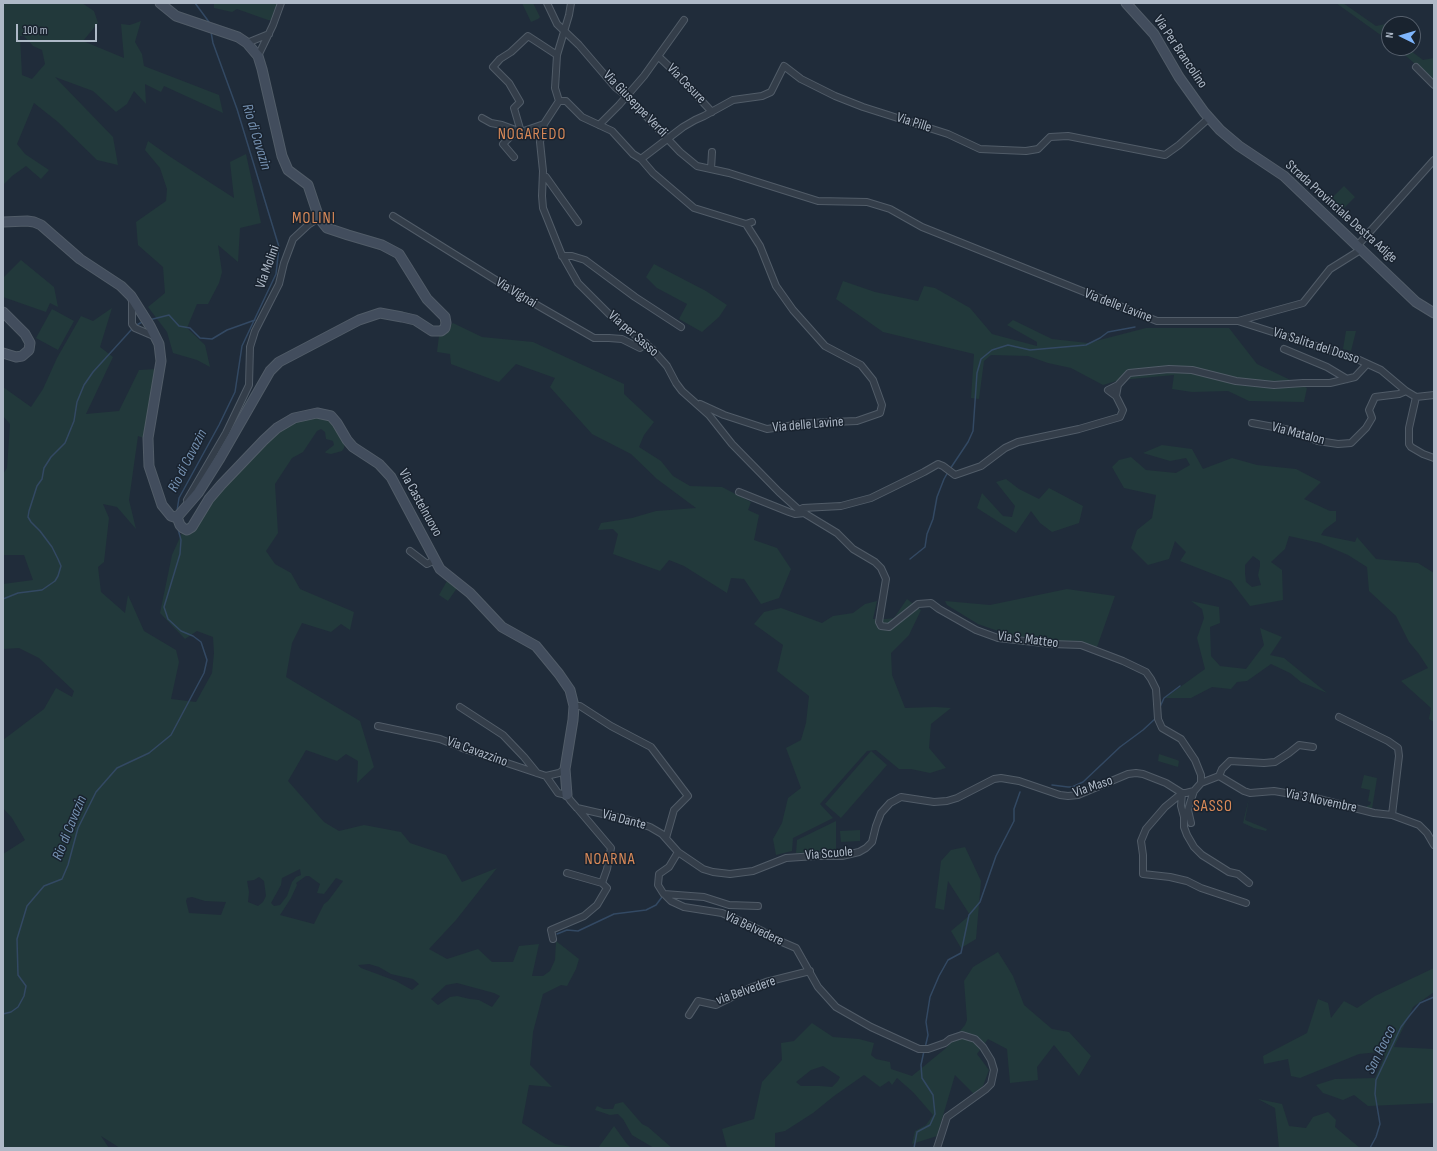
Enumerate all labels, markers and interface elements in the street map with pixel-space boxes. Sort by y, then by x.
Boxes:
street label: Via Per Brancolino [1149,12,1211,92]
scale bar [18,16,99,42]
north arrow [1381,16,1421,56]
text: 100 m [23,23,48,38]
text: N [1383,32,1396,38]
street label: Via Cesure [663,61,709,107]
street label: Via Giuseppe Verdi [599,67,671,141]
water label: Rio di Cavazin [237,102,275,172]
street label: Via Pille [894,109,934,137]
district label: NOGAREDO [498,125,566,145]
street label: Strada Provinciale Destra Adige [1282,157,1400,267]
district label: MOLINI [292,209,336,229]
street label: Via Molini [252,243,284,291]
street label: Via Vignai [492,274,540,312]
street label: Via delle Lavine [1082,285,1154,327]
street label: Via per Sasso [604,308,662,360]
street label: Via Salita del Dosso [1271,324,1361,368]
street label: Via delle Lavine [772,414,844,436]
street label: Via Matalon [1270,419,1326,449]
water label: Rio di Cavazin [165,427,211,495]
street label: Via Castelnuovo [395,466,445,540]
street label: Via S. Matteo [997,628,1059,652]
street label: Via Cavazzino [444,733,510,771]
street label: Via Maso [1071,772,1115,802]
street label: Via 3 Novembre [1284,785,1358,817]
water label: Rio di Cavazin [49,793,91,863]
district label: SASSO [1193,797,1233,817]
street label: Via Dante [600,806,648,834]
street label: Via Scuole [804,844,854,864]
district label: NOARNA [584,850,636,870]
street label: Via Belvedere [722,908,786,950]
street label: via Belvedere [714,973,778,1009]
water label: San Rocco [1362,1023,1400,1077]

